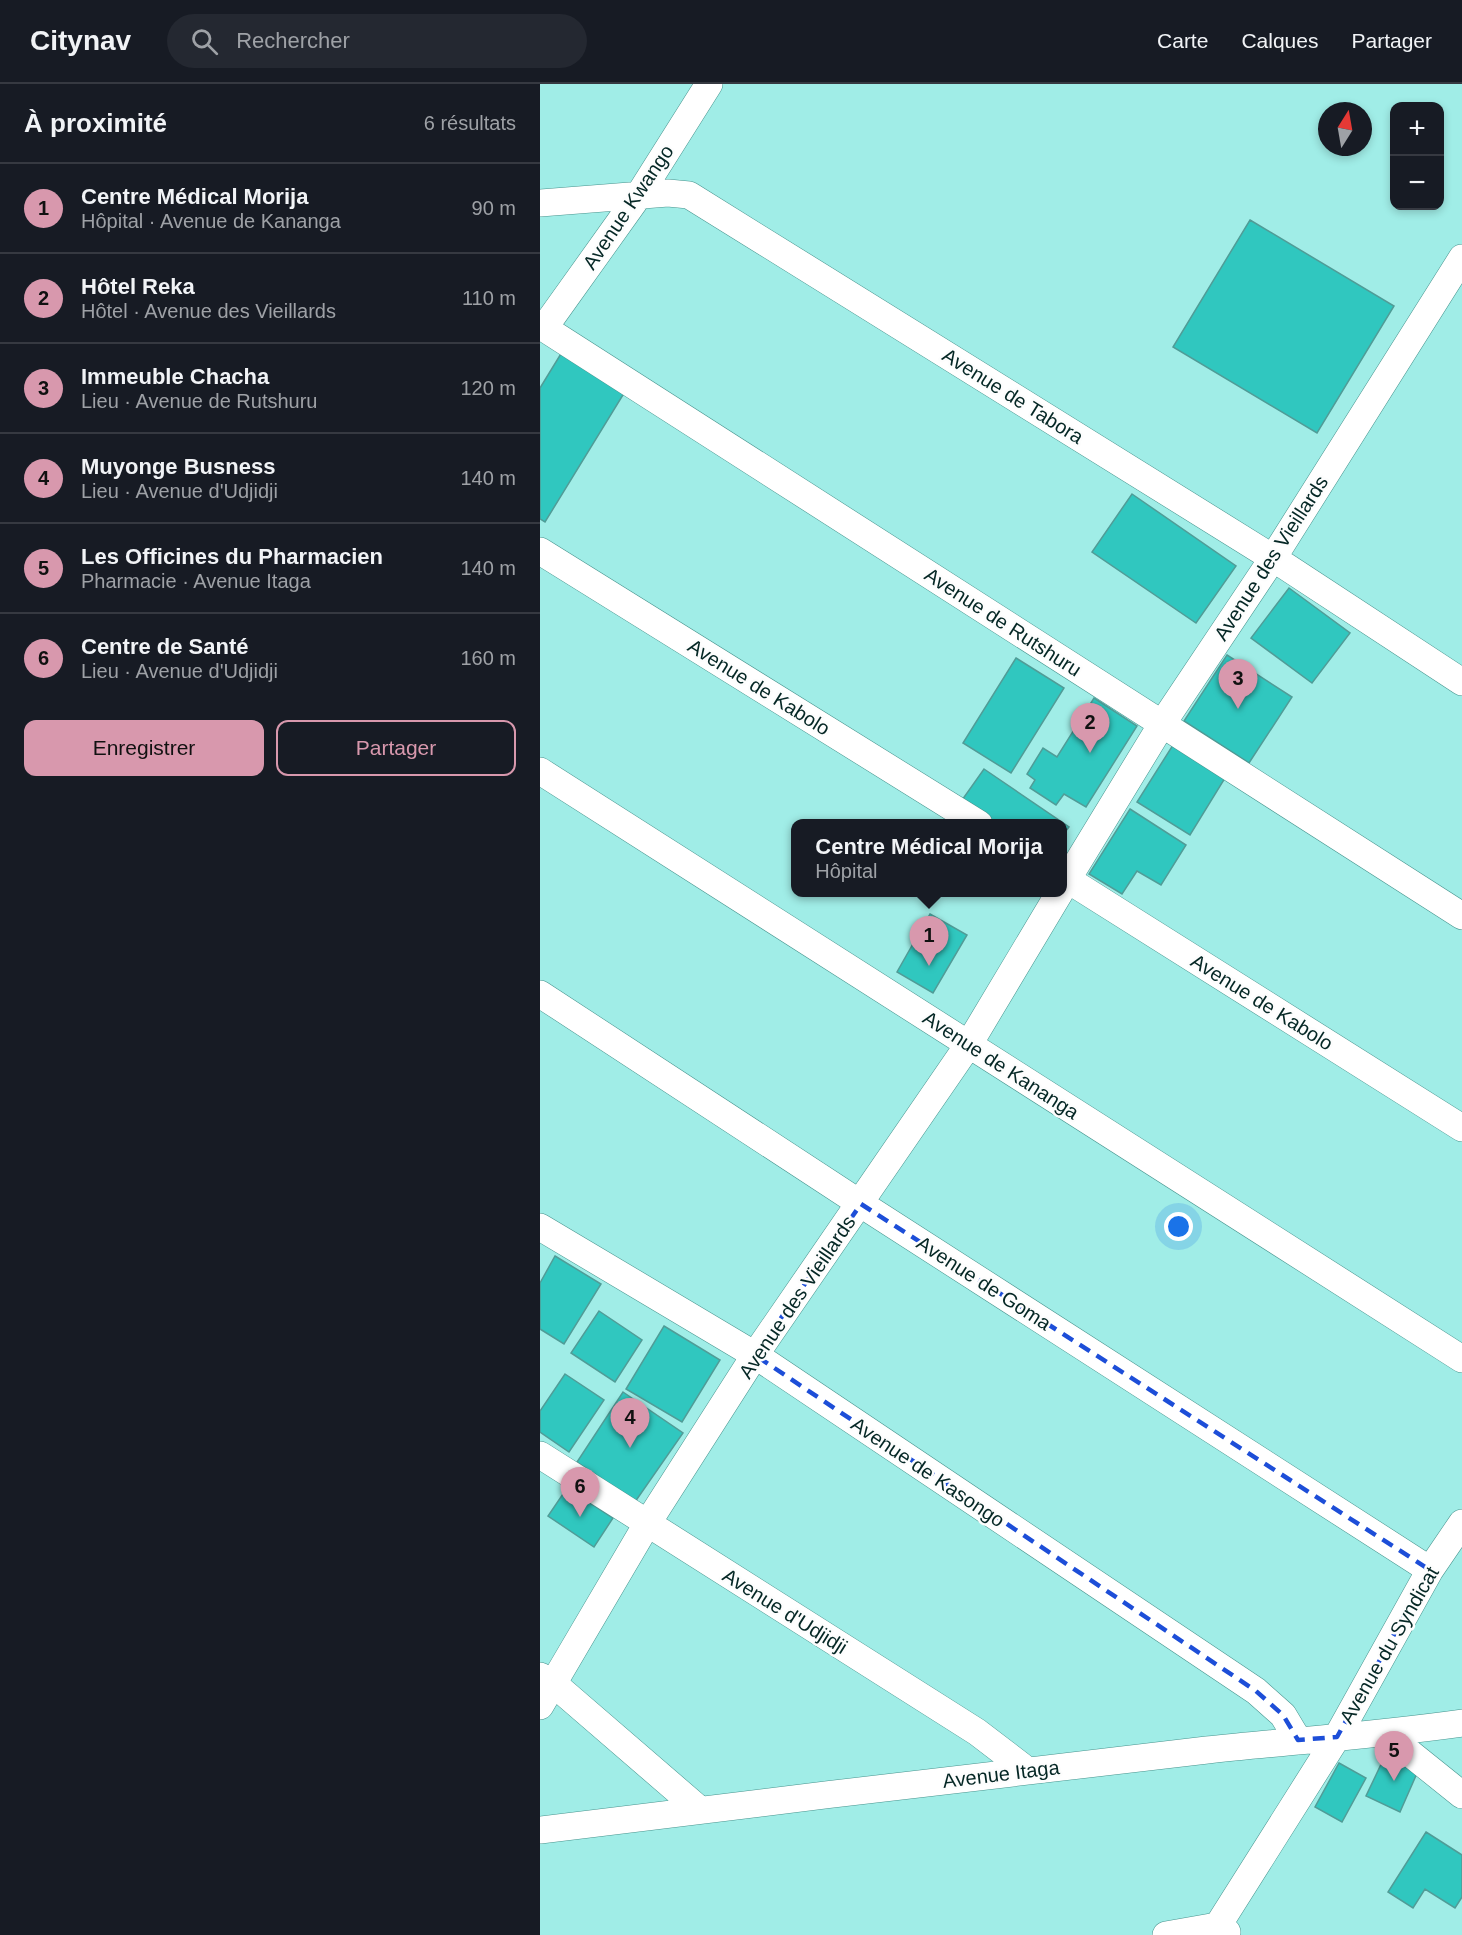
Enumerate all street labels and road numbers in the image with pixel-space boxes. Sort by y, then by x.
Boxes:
street label: Avenue Kwango [578,141,678,273]
street label: Avenue de Tabora [939,344,1088,449]
street label: Avenue des Vieillards [1210,472,1332,644]
street label: Avenue de Rutshuru [921,563,1085,681]
street label: Avenue de Kabolo [684,634,834,740]
street label: Avenue de Kabolo [1187,949,1337,1055]
street label: Avenue de Kananga [919,1007,1084,1124]
street label: Avenue des Vieillards [734,1211,860,1383]
street label: Avenue de Goma [913,1231,1056,1335]
street label: Avenue de Kasongo [847,1413,1009,1531]
street label: Avenue du Syndicat [1335,1562,1443,1727]
street label: Avenue d'Udjidji [719,1564,851,1658]
street label: Avenue Itaga [941,1756,1062,1792]

